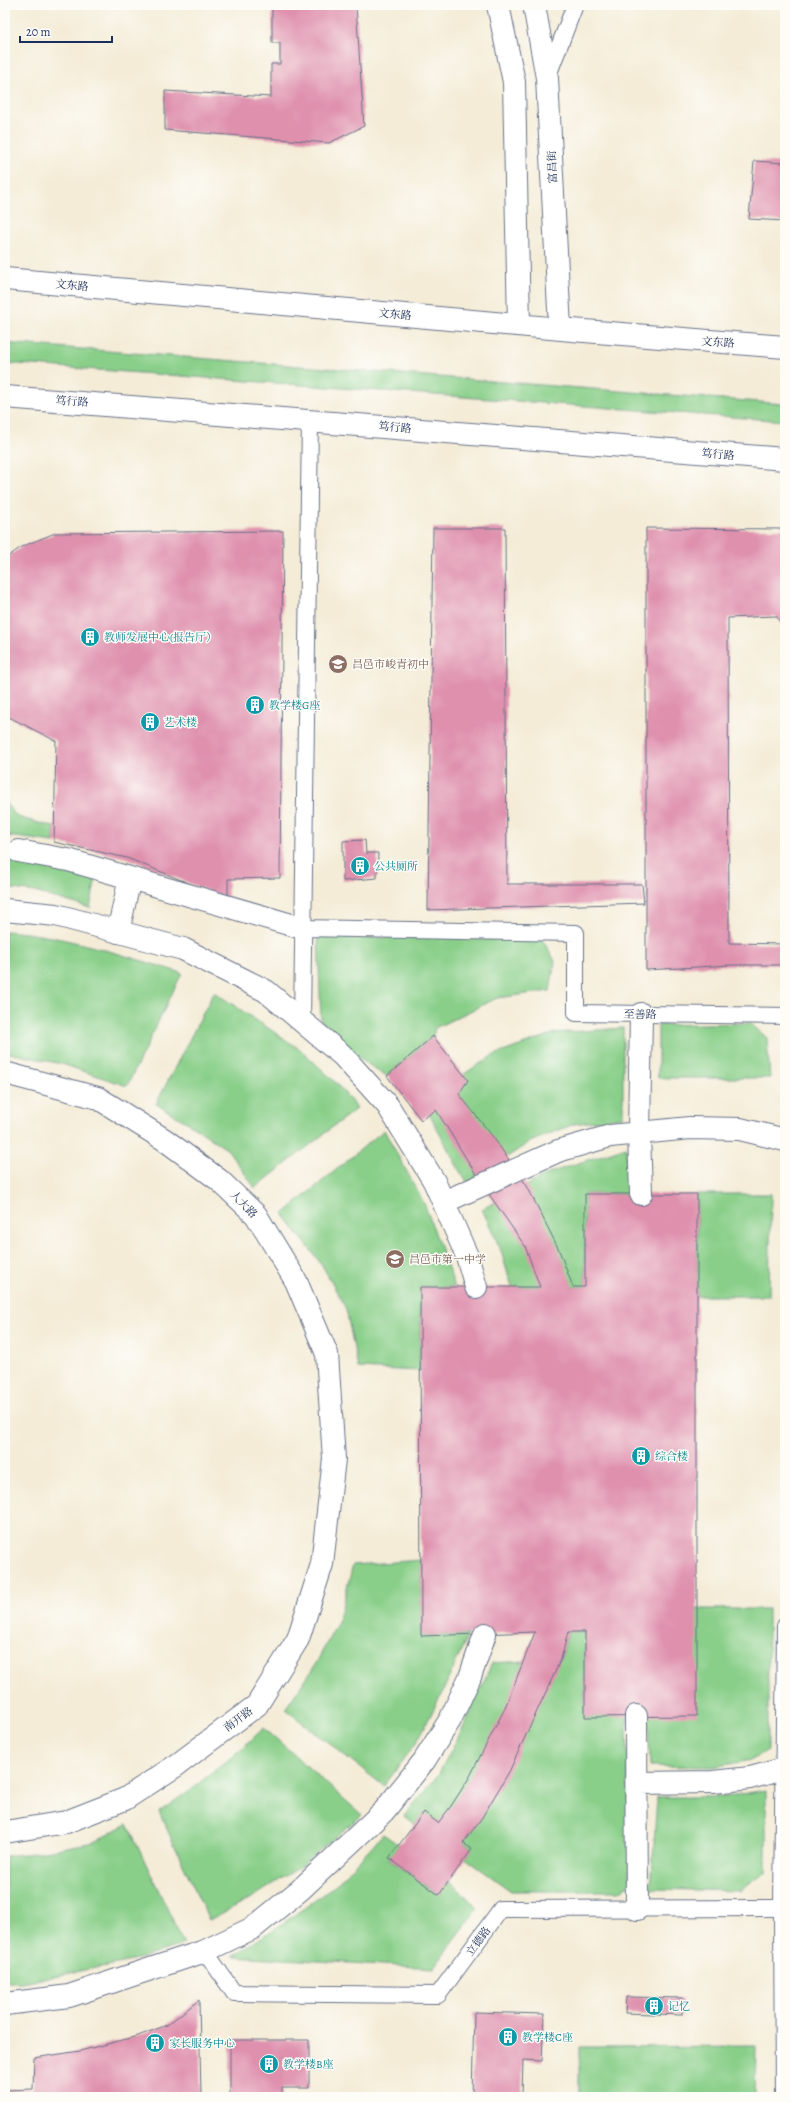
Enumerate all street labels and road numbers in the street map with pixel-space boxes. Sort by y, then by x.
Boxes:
street label: 富昌街 [544,150,561,184]
street label: 文东路 [55,277,89,294]
street label: 文东路 [378,306,412,323]
street label: 文东路 [701,334,735,351]
street label: 笃行路 [55,393,89,410]
street label: 笃行路 [378,419,412,436]
street label: 笃行路 [701,446,735,463]
street label: 至善路 [623,1007,657,1022]
street label: 人大路 [227,1187,260,1221]
street label: 南开路 [221,1703,256,1735]
street label: 立德路 [463,1924,494,1959]

